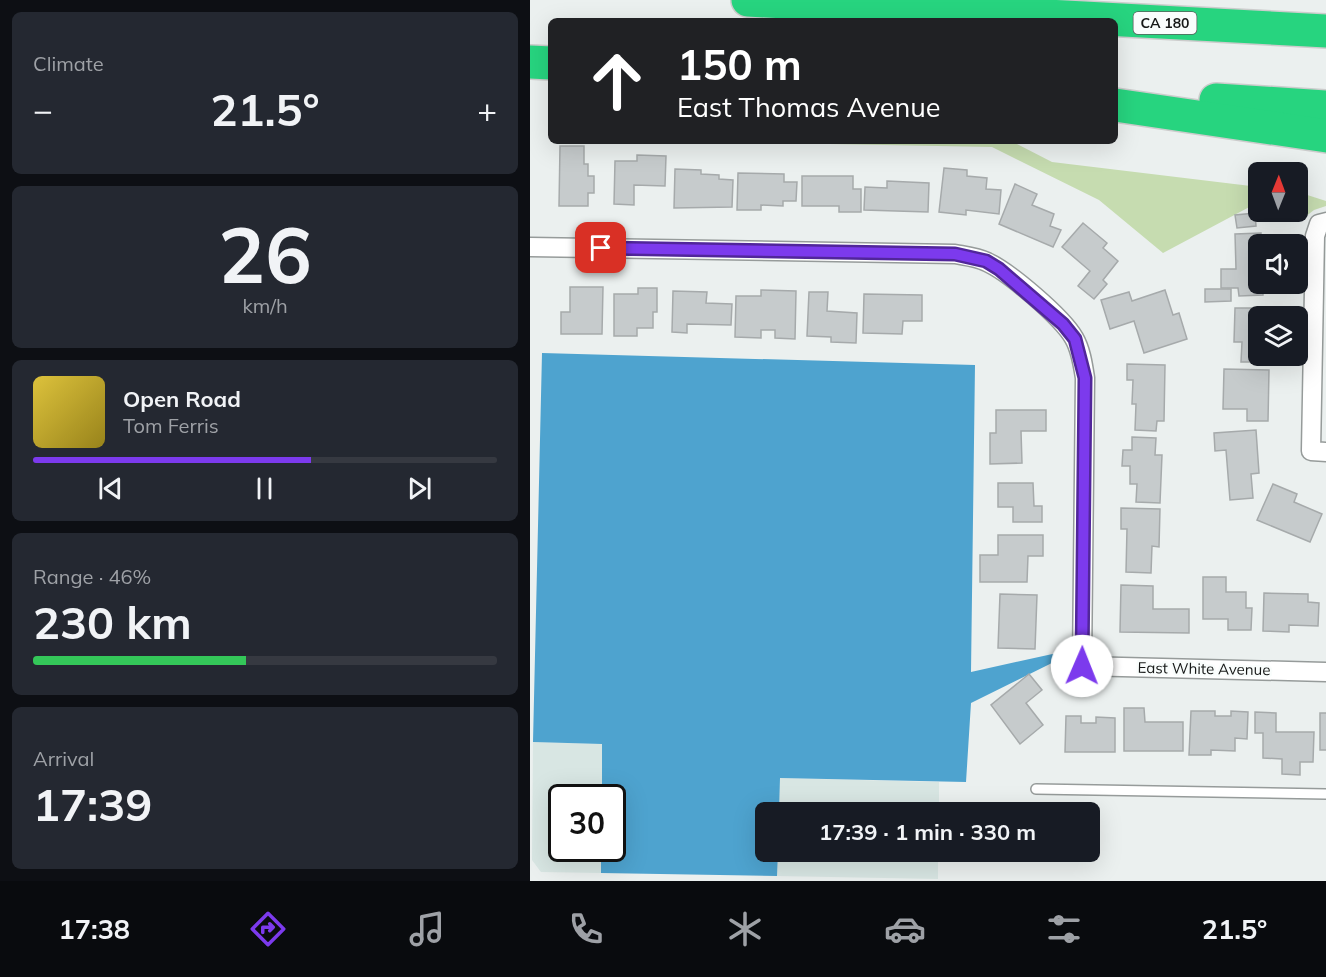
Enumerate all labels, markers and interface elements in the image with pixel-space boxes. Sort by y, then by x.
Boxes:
road number: CA 180 [1134,12,1196,34]
text: 150 m [677,38,802,91]
icon: ahead [578,42,656,120]
text: Climate [33,51,104,76]
text: 21.5° [210,81,320,137]
text: − [33,89,53,130]
text: + [477,89,497,130]
text: East Thomas Avenue [677,90,941,124]
north arrow [1248,162,1308,222]
map controls [1248,162,1308,366]
text: 26 [218,205,312,303]
pin [575,222,626,273]
icon: arrive [584,231,617,264]
button: sound [1248,234,1308,294]
text: km/h [242,293,288,318]
button: layers [1248,306,1308,366]
text: Open Road [123,385,241,413]
text: Tom Ferris [123,413,219,438]
icon: previous [94,472,127,505]
icon: pause [248,472,281,505]
icon: next [403,472,436,505]
text: Range · 46% [33,564,151,589]
text: 230 km [33,594,192,650]
position arrow [1050,634,1114,698]
street label: East White Avenue [1137,658,1271,679]
text: Arrival [33,746,94,771]
text: 17:39 [33,776,152,832]
speed limit sign: 30 [548,784,626,862]
text: 17:39 · 1 min · 330 m [819,818,1036,846]
icon: directions [247,908,289,950]
icon: music [406,908,448,950]
icon: phone [565,908,607,950]
icon: climate [724,908,766,950]
icon: car [884,908,926,950]
icon: filters [1043,908,1085,950]
text: 17:38 [59,912,130,946]
text: 21.5° [1202,912,1267,946]

